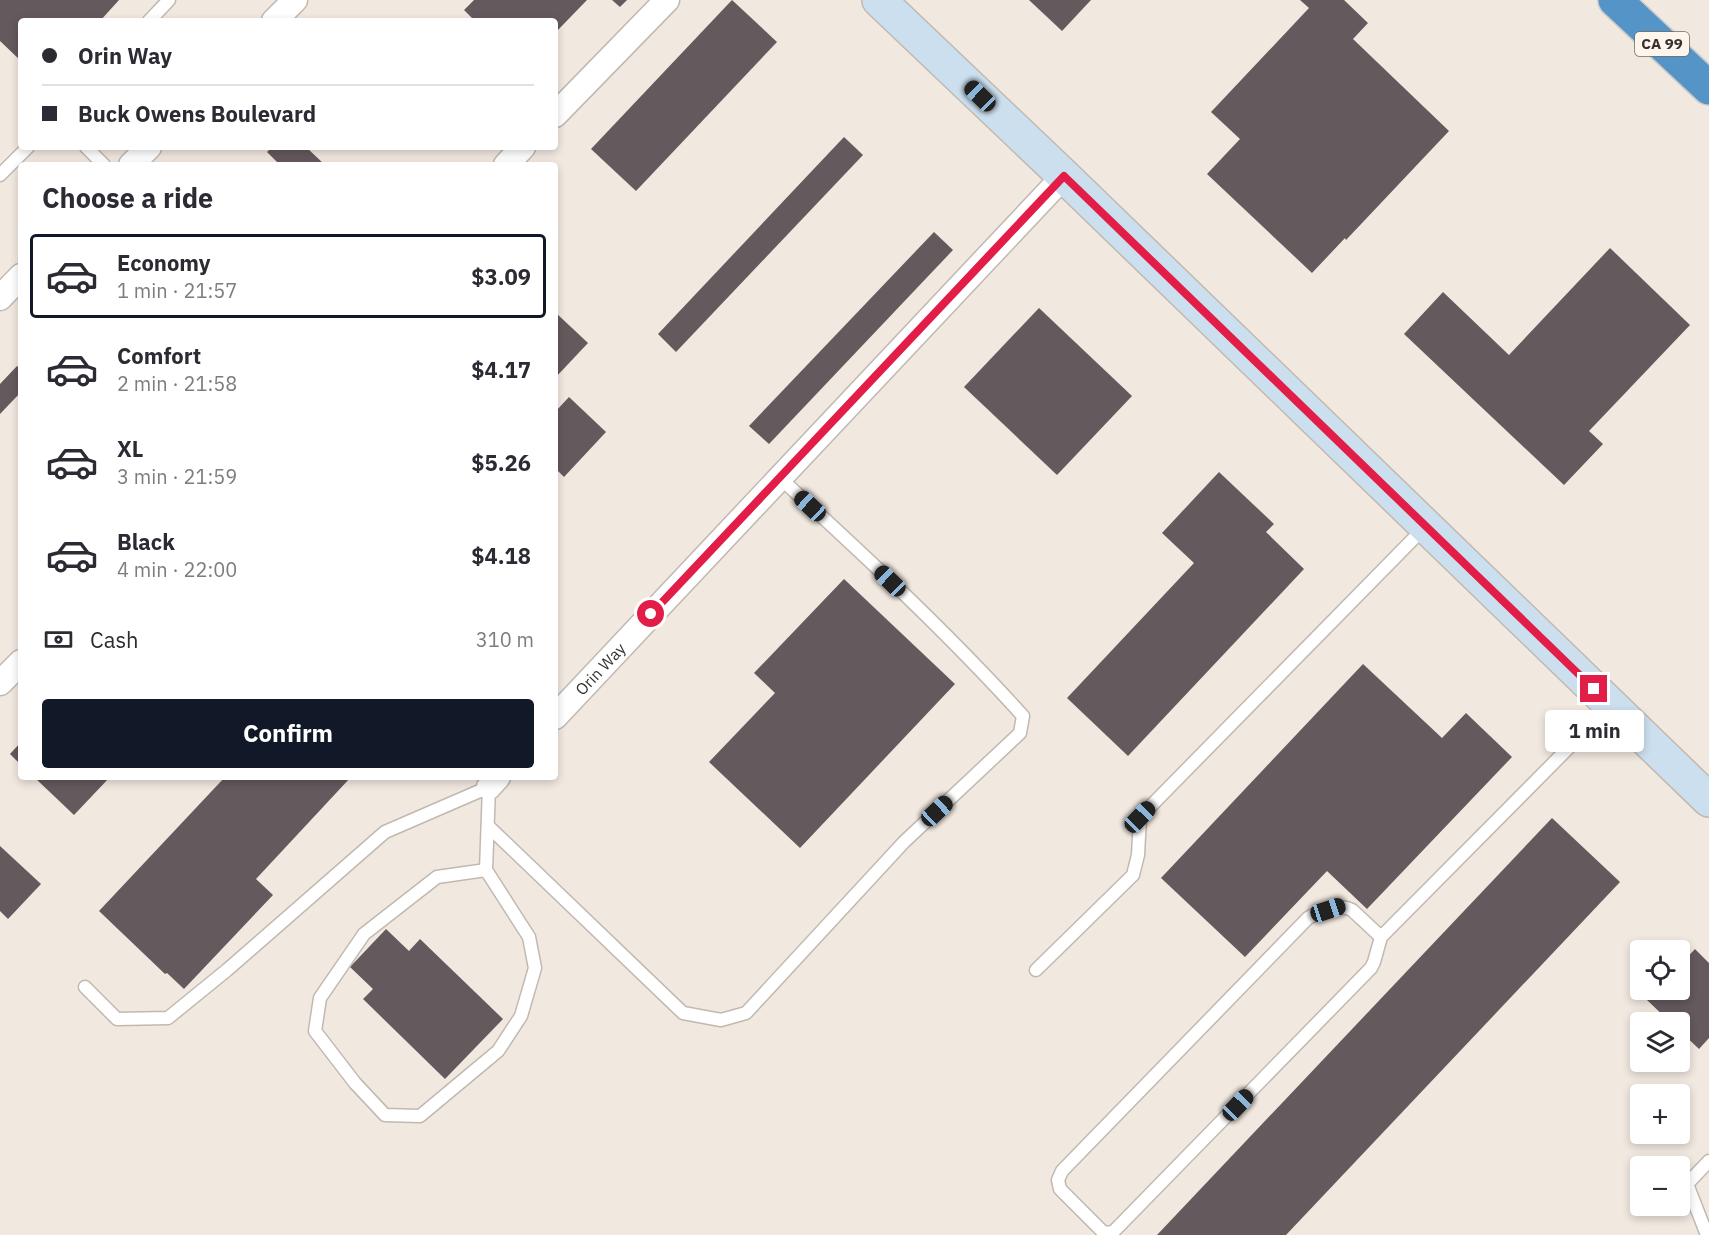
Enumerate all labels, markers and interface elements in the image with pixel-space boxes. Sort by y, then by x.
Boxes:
road number: CA 99 [1635,32,1689,56]
text: Orin Way [78,41,172,70]
car [961,77,999,115]
text: Buck Owens Boulevard [78,99,316,128]
text: Choose a ride [42,180,213,215]
text: Economy [117,248,211,277]
icon: car [45,249,99,303]
text: $3.09 [471,262,531,291]
text: 1 min · 21:57 [117,277,237,304]
text: Comfort [117,341,201,370]
icon: car [45,342,99,396]
text: $4.17 [471,355,531,384]
text: 2 min · 21:58 [117,370,237,397]
text: XL [117,434,143,463]
icon: car [45,435,99,489]
text: $5.26 [471,448,531,477]
text: 3 min · 21:59 [117,463,237,490]
car [791,487,829,525]
text: Black [117,527,175,556]
icon: car [45,528,99,582]
text: $4.18 [471,541,531,570]
text: 4 min · 22:00 [117,556,237,583]
car [871,562,909,600]
route start [637,600,664,627]
icon: cash [42,623,75,656]
text: Cash [90,625,139,654]
text: 310 m [476,626,534,653]
street label: Orin Way [571,639,630,699]
route end [1580,675,1607,702]
button: Confirm [42,699,534,768]
callout: 1 min [1544,710,1644,752]
text: 1 min [1568,717,1621,744]
car [918,792,956,830]
car [1121,798,1159,836]
car [1308,896,1348,924]
map controls [1630,940,1690,1216]
button: locate [1630,940,1690,1000]
button: layers [1630,1012,1690,1072]
button: + [1630,1084,1690,1144]
car [1219,1086,1257,1124]
button: − [1630,1156,1690,1216]

